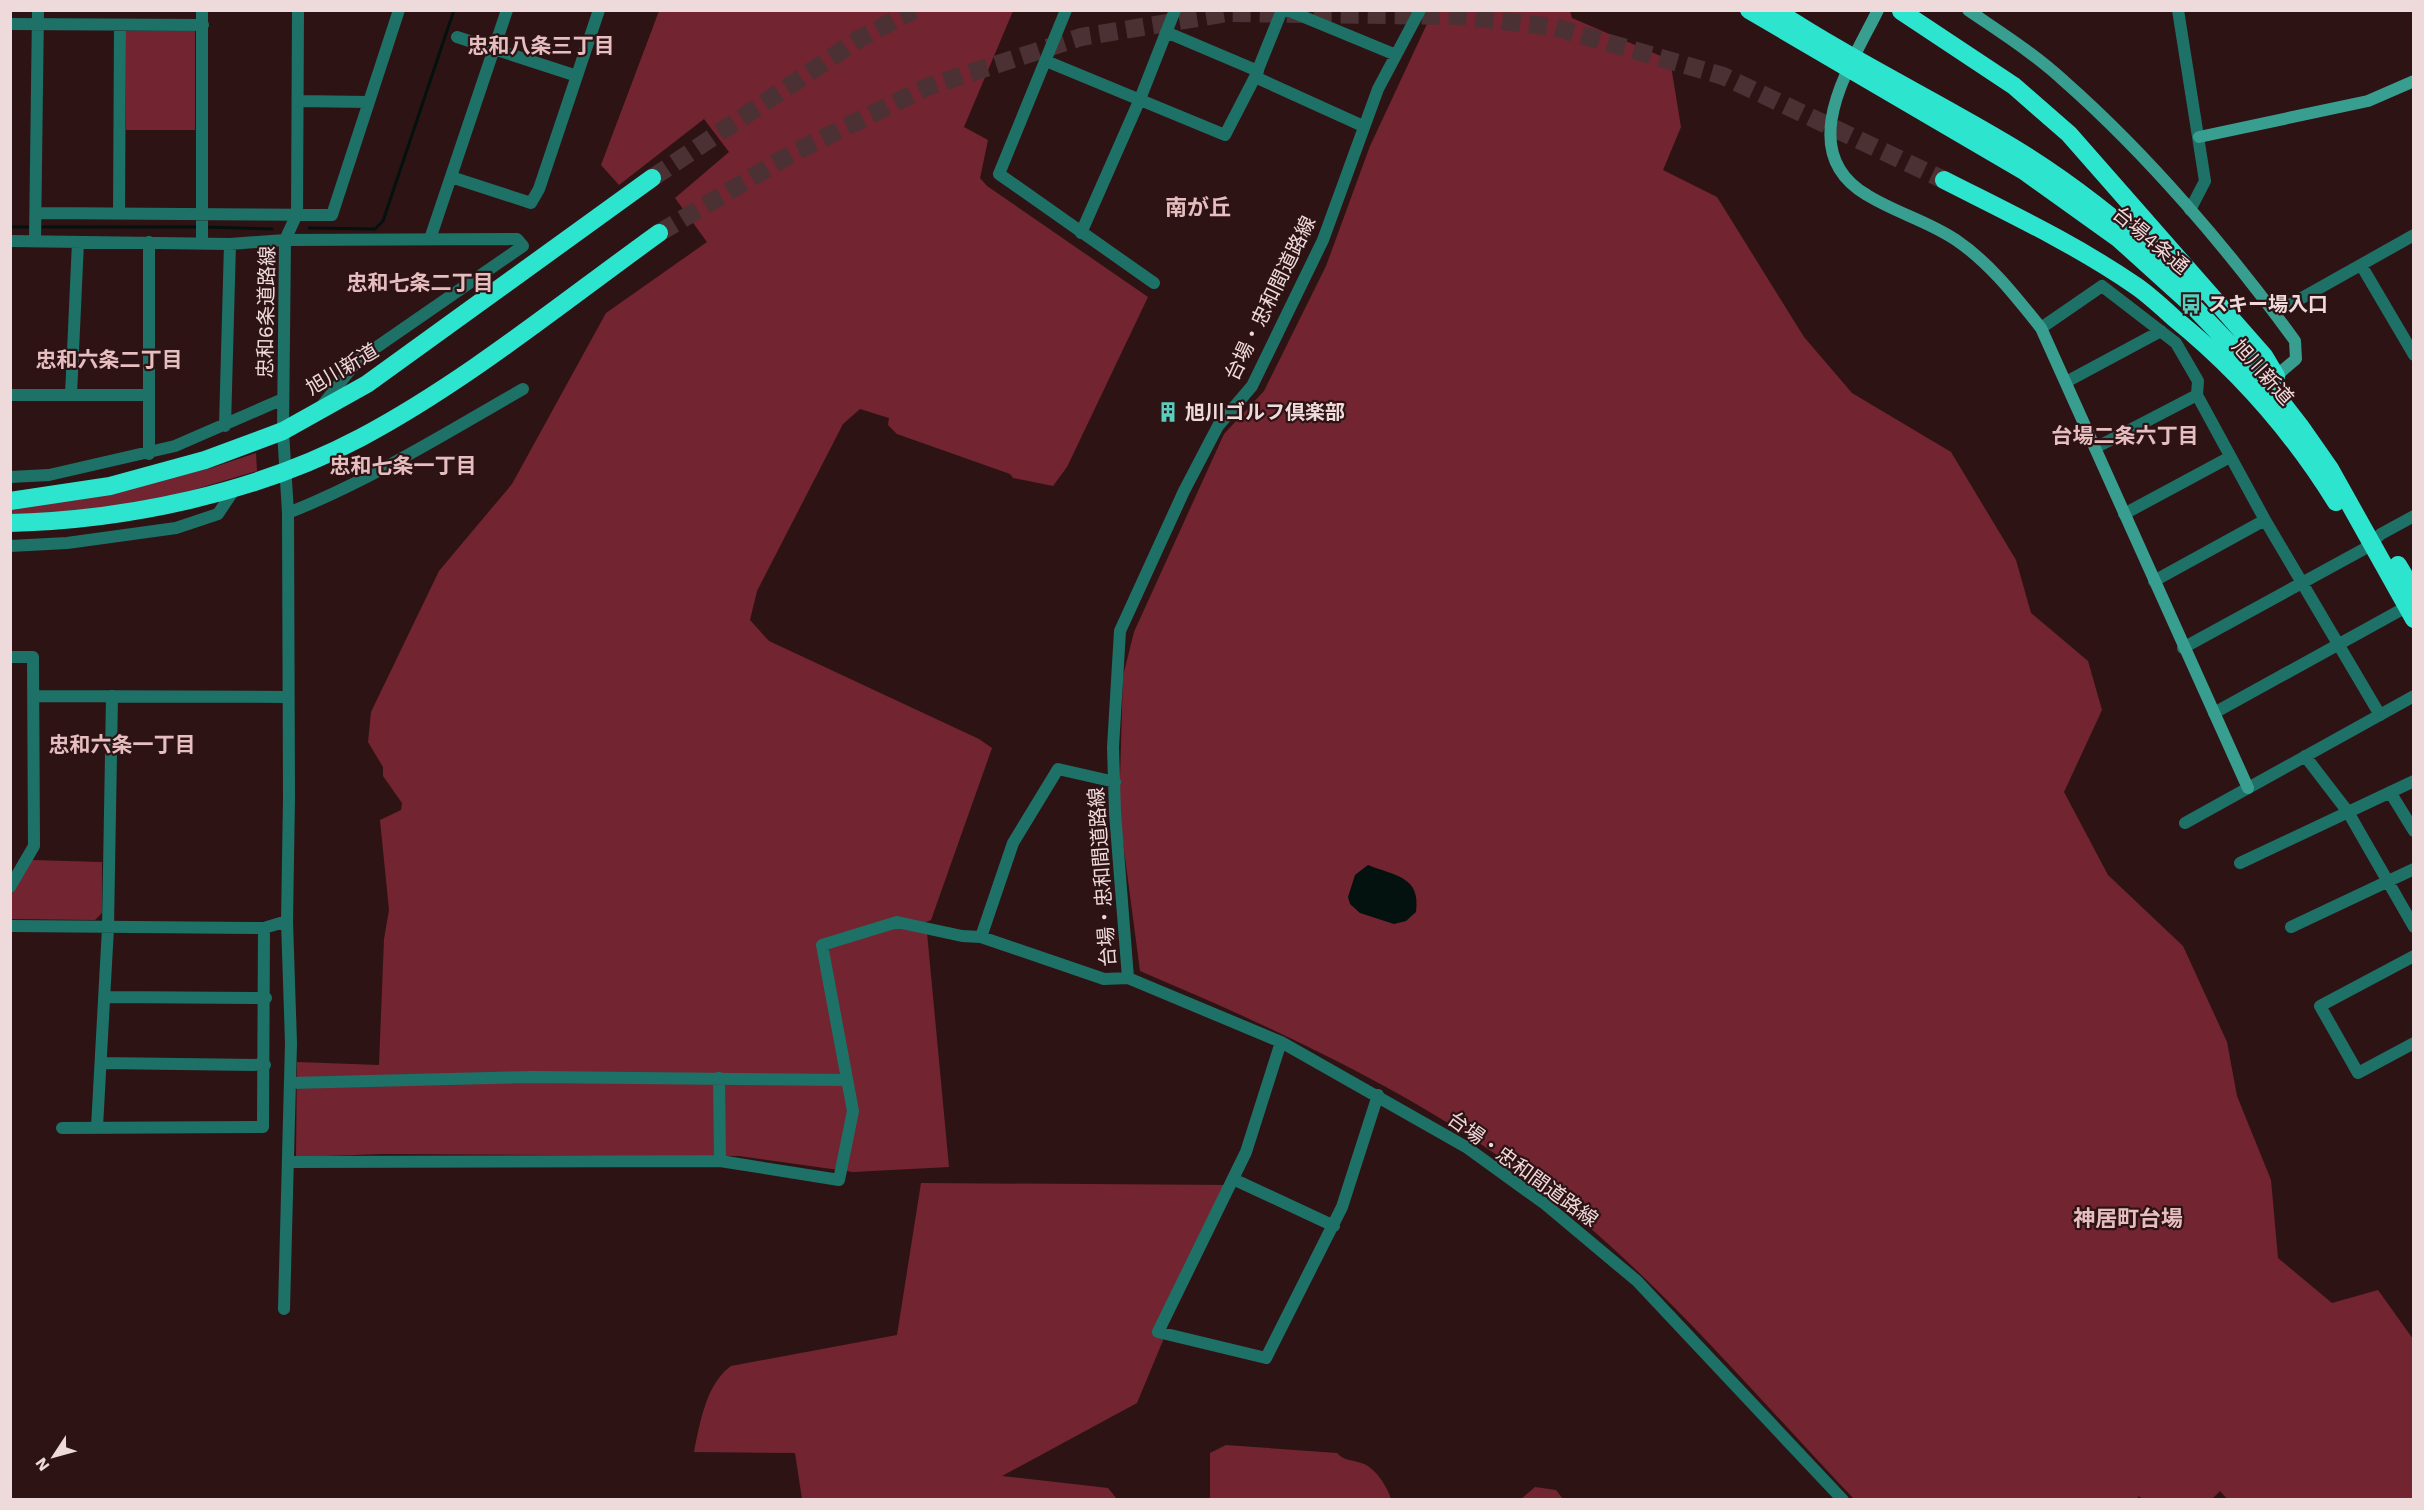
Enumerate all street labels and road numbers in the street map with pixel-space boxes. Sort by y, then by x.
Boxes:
street label: 台場4条通 [2108,201,2194,279]
street label: 台場・忠和間道路線 [1220,212,1320,384]
street label: 忠和6条道路線 [253,246,279,378]
street label: 旭川新道 [2227,334,2299,410]
street label: 旭川新道 [302,338,382,400]
street label: 台場・忠和間道路線 [1084,786,1120,968]
street label: 台場・忠和間道路線 [1443,1106,1603,1232]

